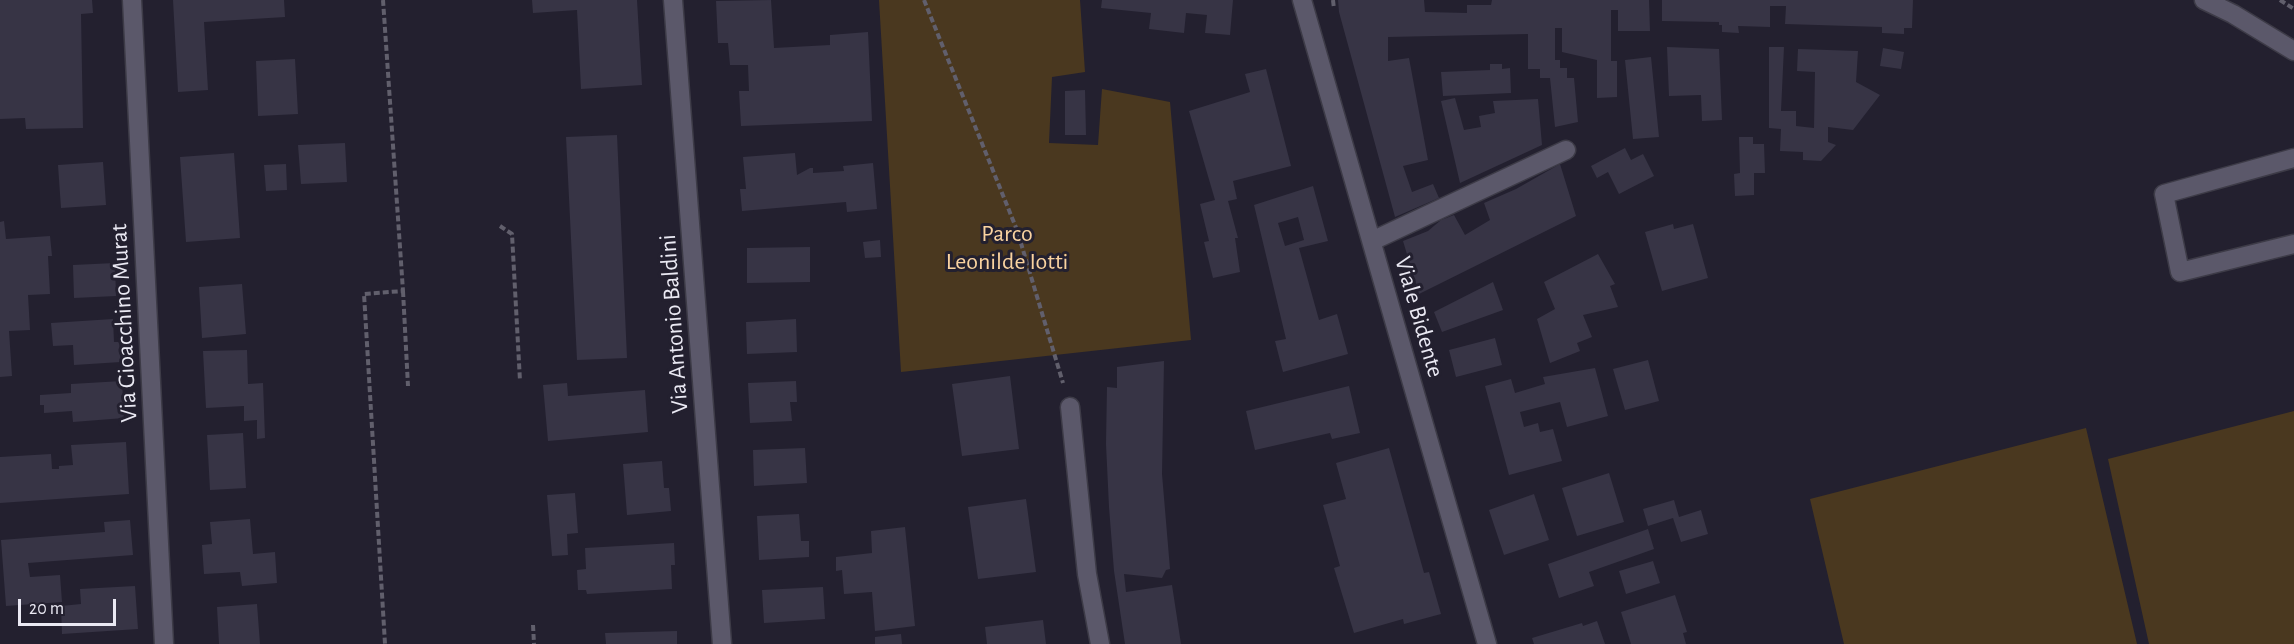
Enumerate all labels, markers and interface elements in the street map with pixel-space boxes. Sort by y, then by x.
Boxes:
park label: Parco Leonilde Iotti [946,220,1068,276]
street label: Via Gioacchino Murat [104,223,144,423]
street label: Via Antonio Baldini [653,233,695,415]
street label: Viale Bidente [1388,253,1450,381]
scale bar [21,587,118,625]
text: 20 m [29,600,64,618]

